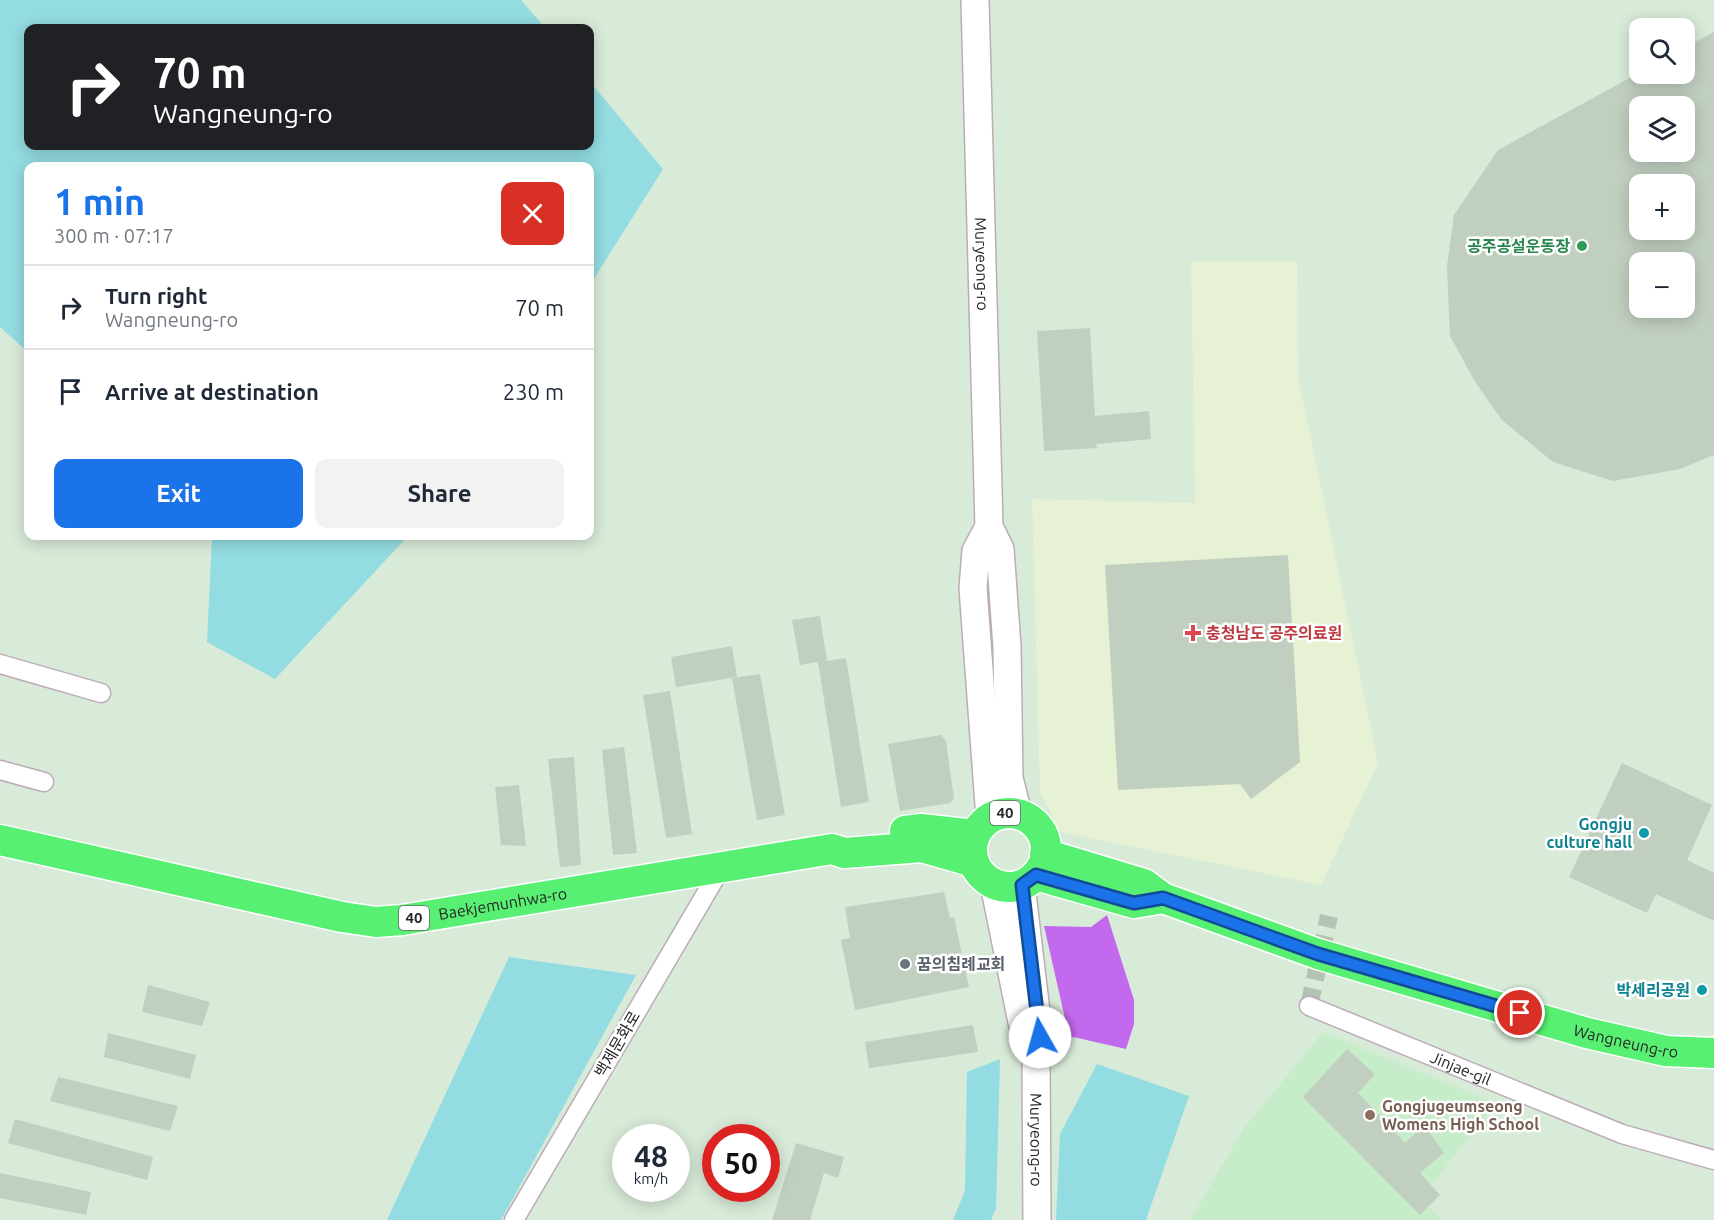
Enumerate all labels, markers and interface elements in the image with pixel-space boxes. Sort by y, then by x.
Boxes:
map controls [1629,18,1695,318]
button: search [1629,18,1695,84]
icon: right [54,48,132,126]
text: 70 m [153,49,247,96]
button: layers [1629,96,1695,162]
text: Wangneung-ro [153,98,333,128]
button: + [1629,174,1695,240]
text: 1 min [54,181,145,222]
button: close [501,182,564,245]
street label: Muryeong-ro [972,217,992,311]
text: 300 m · 07:17 [54,224,174,247]
place label: 공주공설운동장 [1467,237,1570,255]
marker: 공주공설운동장 [1575,239,1589,253]
button: − [1629,252,1695,318]
text: Turn right [105,283,207,308]
icon: right [54,291,87,324]
text: 70 m [515,295,564,320]
text: Wangneung-ro [105,308,238,331]
icon: arrive [54,375,87,408]
text: Arrive at destination [105,379,319,404]
text: 230 m [503,379,564,404]
button: Exit [54,459,303,528]
button: Share [315,459,564,528]
marker: 충청남도 공주의료원 [1184,624,1202,642]
place label: 충청남도 공주의료원 [1206,624,1342,642]
road number: 40 [990,801,1020,825]
place label: Gongju culture hall [1546,815,1632,851]
marker: Gongju culture hall [1637,826,1651,840]
street label: Baekjemunhwa-ro [437,884,568,923]
road number: 40 [399,906,429,930]
place label: 꿈의침례교회 [917,955,1005,973]
marker: 꿈의침례교회 [898,957,912,971]
place label: 박세리공원 [1616,981,1690,999]
marker: 박세리공원 [1695,983,1709,997]
pin [1494,987,1545,1038]
icon: arrive [1503,996,1536,1029]
position arrow [1008,1005,1072,1069]
street label: 백제문화로 [591,1007,643,1080]
street label: Wangneung-ro [1572,1021,1678,1060]
street label: Jinjae-gil [1428,1048,1494,1088]
street label: Muryeong-ro [1027,1093,1046,1187]
place label: Gongjugeumseong Womens High School [1382,1097,1539,1133]
marker: Gongjugeumseong Womens High School [1363,1108,1377,1122]
speed limit sign: 50 [702,1124,780,1202]
text: 48 [634,1139,668,1173]
text: km/h [634,1170,668,1187]

